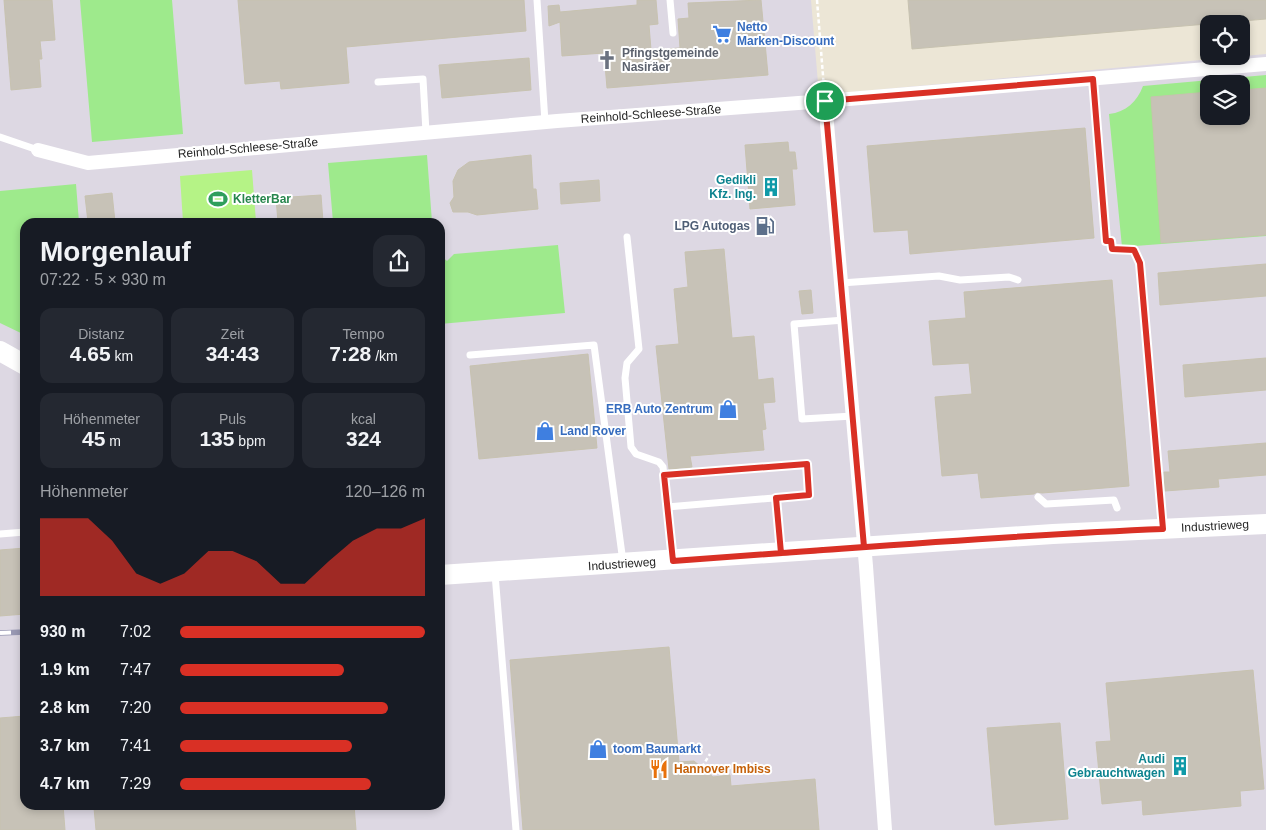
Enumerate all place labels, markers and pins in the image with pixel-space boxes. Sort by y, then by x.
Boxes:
place label: Netto Marken-Discount [737,20,834,48]
supermarket icon: Netto Marken-Discount [711,23,733,45]
place label: Pfingstgemeinde Nasiräer [622,46,719,74]
church icon: Pfingstgemeinde Nasiräer [596,49,618,71]
pin [804,80,846,122]
place label: Gedikli Kfz. Ing. [709,173,756,201]
building icon: Gedikli Kfz. Ing. [760,176,782,198]
sports icon: KletterBar [207,188,229,210]
place label: KletterBar [233,192,291,206]
fuel station icon: LPG Autogas [754,215,776,237]
place label: LPG Autogas [674,219,750,233]
shop icon: ERB Auto Zentrum [717,398,739,420]
place label: ERB Auto Zentrum [606,402,713,416]
shop icon: Land Rover [534,420,556,442]
place label: Land Rover [560,424,626,438]
shop icon: toom Baumarkt [587,738,609,760]
place label: toom Baumarkt [613,742,701,756]
place label: Audi Gebrauchtwagen [1068,752,1165,780]
building icon: Audi Gebrauchtwagen [1169,755,1191,777]
restaurant icon: Hannover Imbiss [648,758,670,780]
place label: Hannover Imbiss [674,762,771,776]

